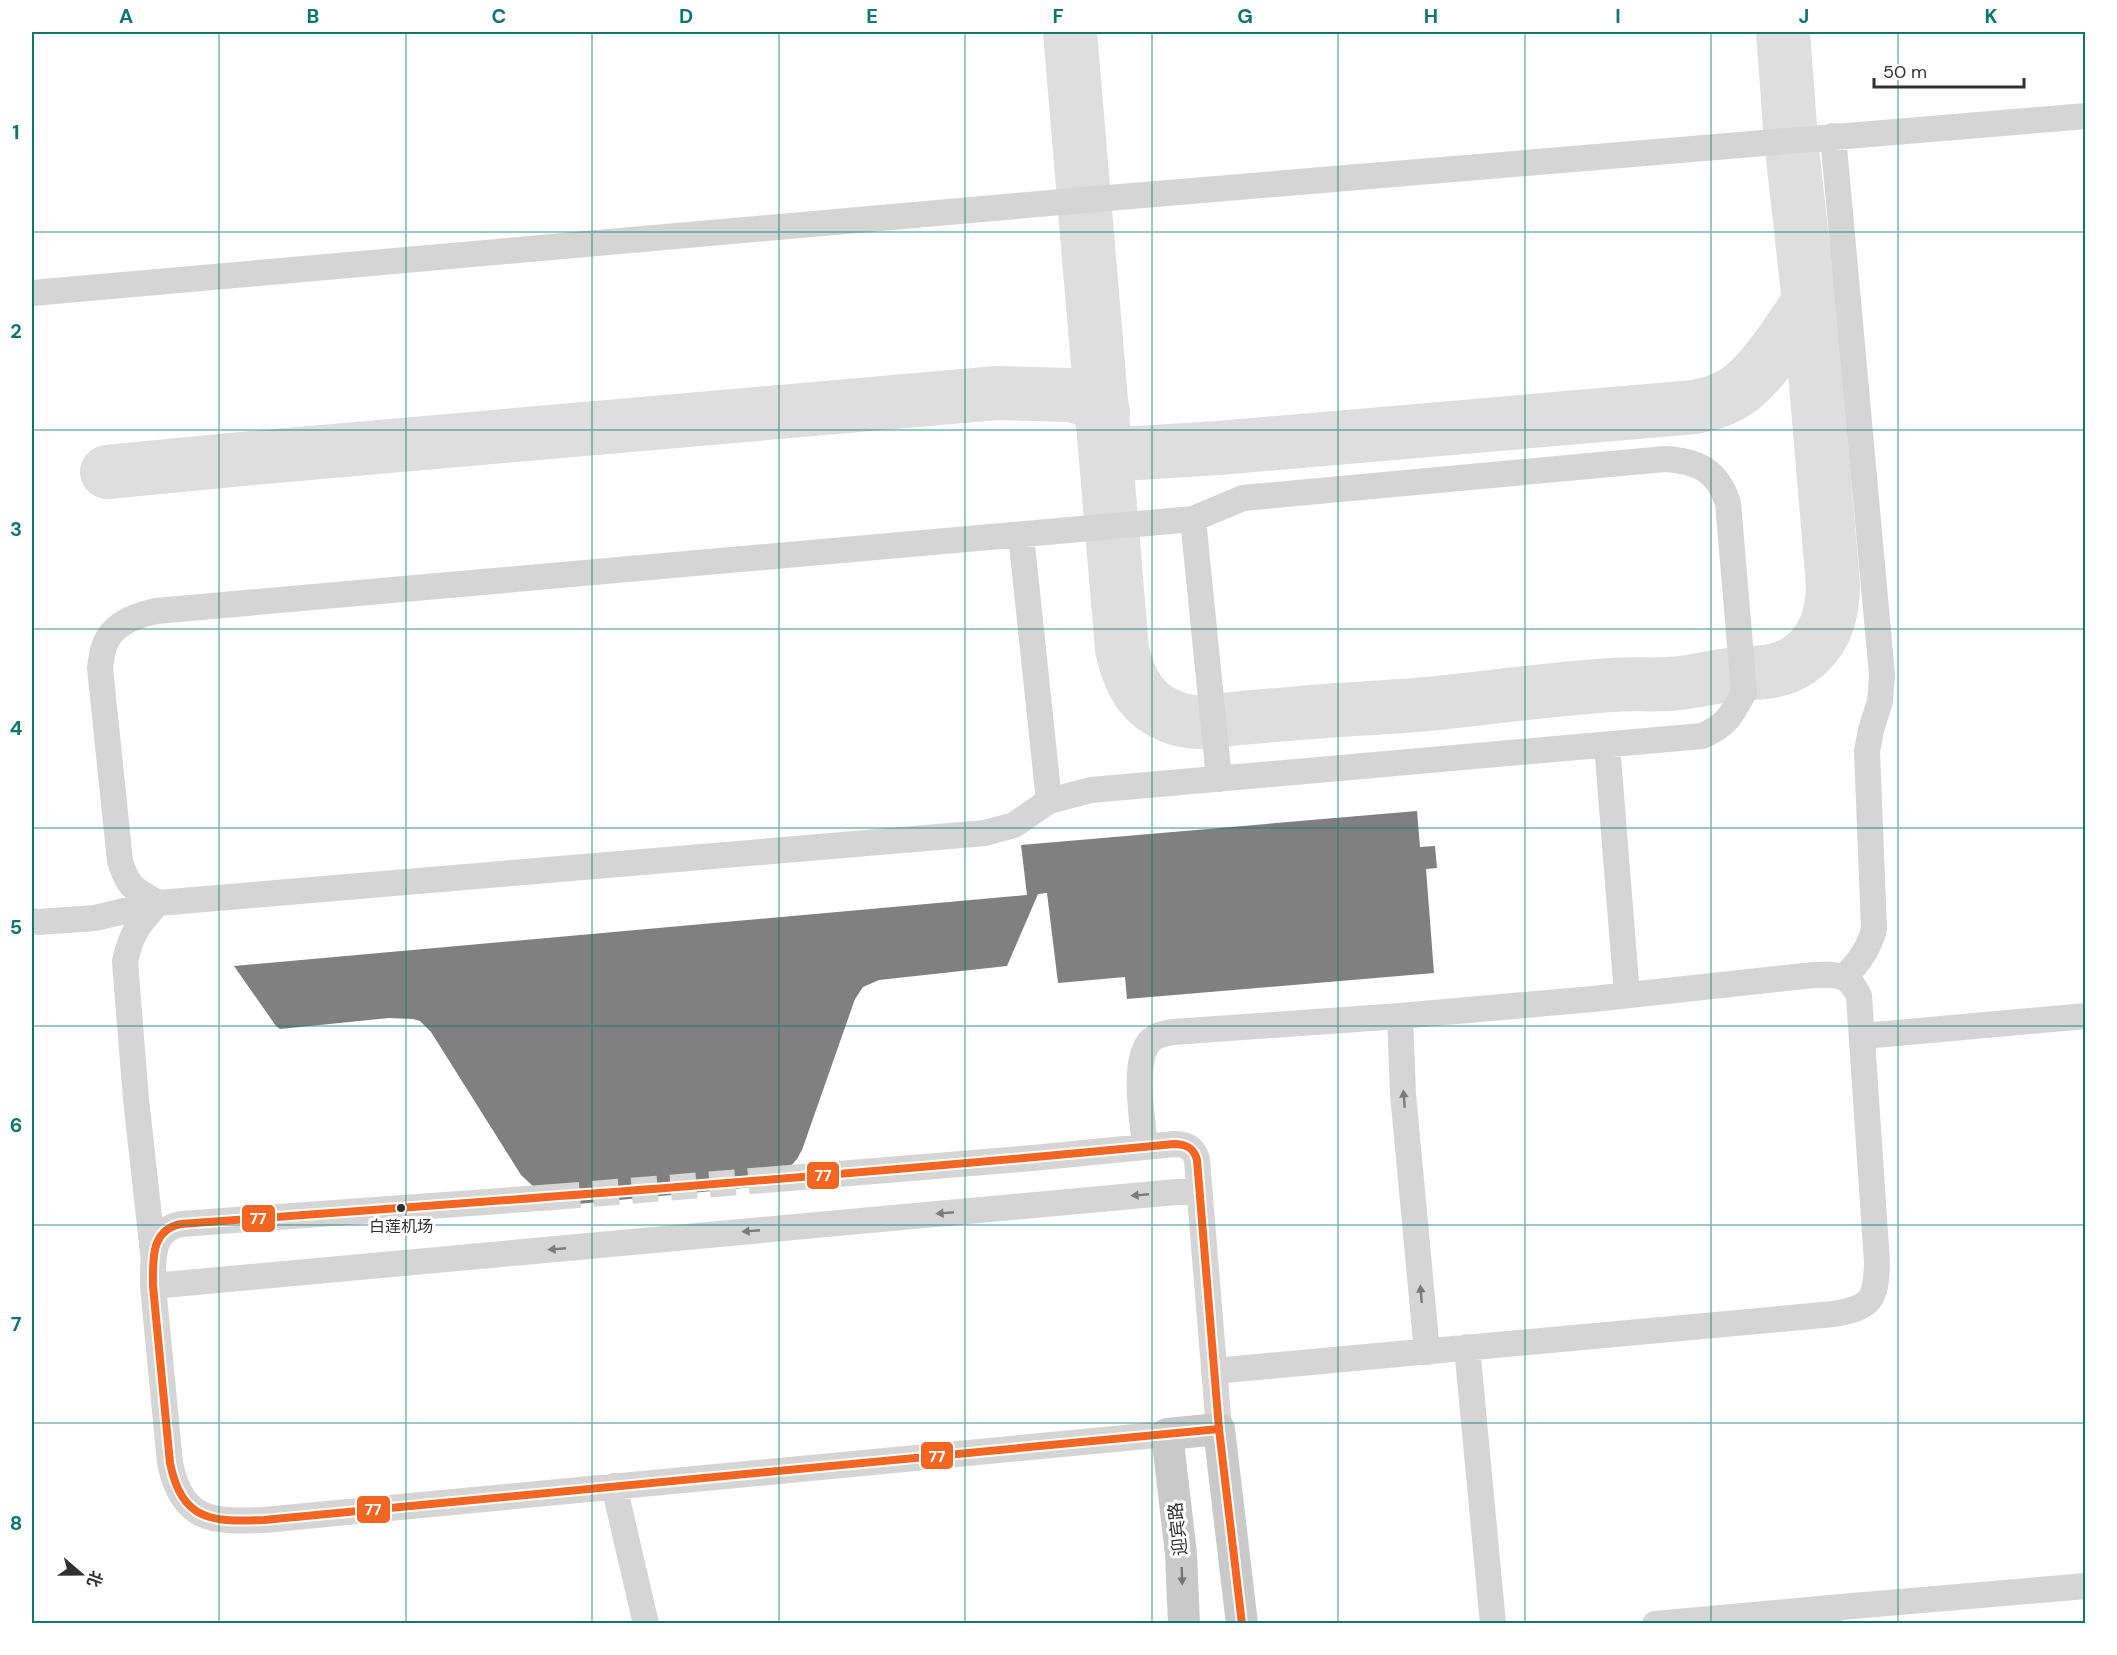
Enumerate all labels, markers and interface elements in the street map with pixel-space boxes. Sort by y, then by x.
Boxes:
text: A [119,3,133,29]
text: B [307,3,319,29]
text: C [492,3,506,29]
text: D [679,3,693,29]
text: E [866,3,878,29]
text: F [1052,3,1064,29]
text: G [1237,3,1253,29]
text: H [1424,3,1438,29]
text: I [1615,3,1621,29]
text: J [1799,3,1809,29]
text: K [1984,3,1998,29]
scale bar [1874,51,2024,89]
text: 50 m [1883,60,1927,84]
text: 1 [12,119,20,145]
text: 2 [10,318,22,344]
text: 3 [10,516,22,542]
text: 4 [10,715,23,741]
text: 5 [10,914,22,940]
one-way arrow [1399,1090,1409,1109]
text: 6 [10,1112,22,1138]
line badge: 77 [806,1161,840,1190]
text: 77 [814,1165,832,1186]
one-way arrow [1130,1190,1149,1200]
marker: 白莲机场 [395,1202,407,1214]
line badge: 77 [241,1204,276,1233]
text: 77 [249,1208,267,1229]
one-way arrow [936,1208,955,1218]
place label: 白莲机场 [369,1216,433,1237]
one-way arrow [742,1226,761,1236]
one-way arrow [548,1244,567,1254]
one-way arrow [1416,1284,1426,1303]
text: 7 [11,1311,22,1337]
line badge: 77 [920,1441,954,1470]
text: 77 [928,1446,946,1467]
line badge: 77 [356,1495,391,1524]
text: 77 [364,1499,382,1520]
street label: 迎宾路 [1163,1501,1193,1557]
text: 8 [10,1510,22,1536]
north arrow [51,1544,111,1604]
one-way arrow [1178,1566,1187,1585]
text: 北 [82,1568,107,1590]

